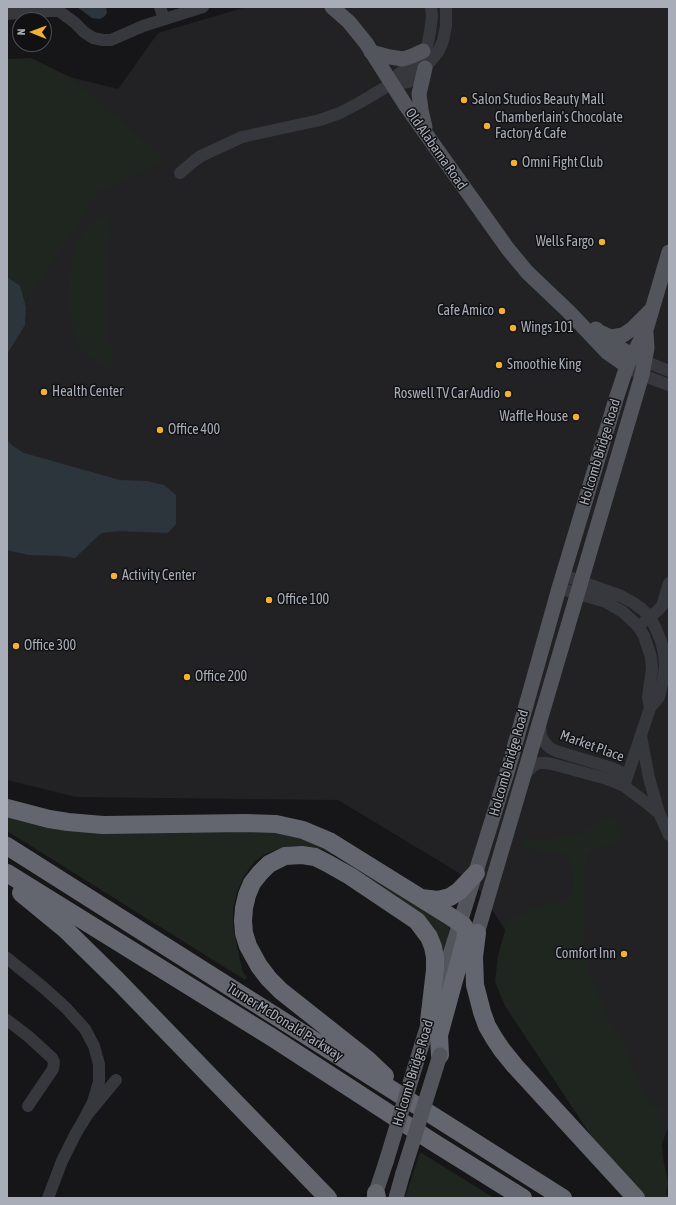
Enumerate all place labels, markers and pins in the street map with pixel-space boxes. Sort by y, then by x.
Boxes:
place label: Salon Studios Beauty Mall [472,92,605,108]
marker: Salon Studios Beauty Mall [459,95,469,105]
place label: Chamberlain's Chocolate Factory & Cafe [495,110,623,142]
marker: Chamberlain's Chocolate Factory & Cafe [482,121,492,131]
place label: Omni Fight Club [522,155,603,171]
marker: Omni Fight Club [509,158,519,168]
place label: Wells Fargo [536,234,594,250]
marker: Wells Fargo [597,237,607,247]
place label: Cafe Amico [437,303,494,319]
marker: Cafe Amico [497,306,507,316]
place label: Wings 101 [521,320,574,336]
marker: Wings 101 [508,323,518,333]
place label: Smoothie King [507,357,581,373]
marker: Smoothie King [494,360,504,370]
place label: Health Center [52,384,123,400]
place label: Roswell TV Car Audio [394,386,500,402]
marker: Health Center [39,387,49,397]
marker: Roswell TV Car Audio [503,389,513,399]
place label: Waffle House [500,409,568,425]
marker: Waffle House [571,412,581,422]
place label: Office 400 [168,422,220,438]
marker: Office 400 [155,425,165,435]
place label: Activity Center [122,568,196,584]
marker: Activity Center [109,571,119,581]
place label: Office 100 [277,592,329,608]
marker: Office 100 [264,595,274,605]
place label: Office 300 [24,638,76,654]
marker: Office 300 [11,641,21,651]
place label: Office 200 [195,669,247,685]
marker: Office 200 [182,672,192,682]
place label: Comfort Inn [556,946,616,962]
marker: Comfort Inn [619,949,629,959]

